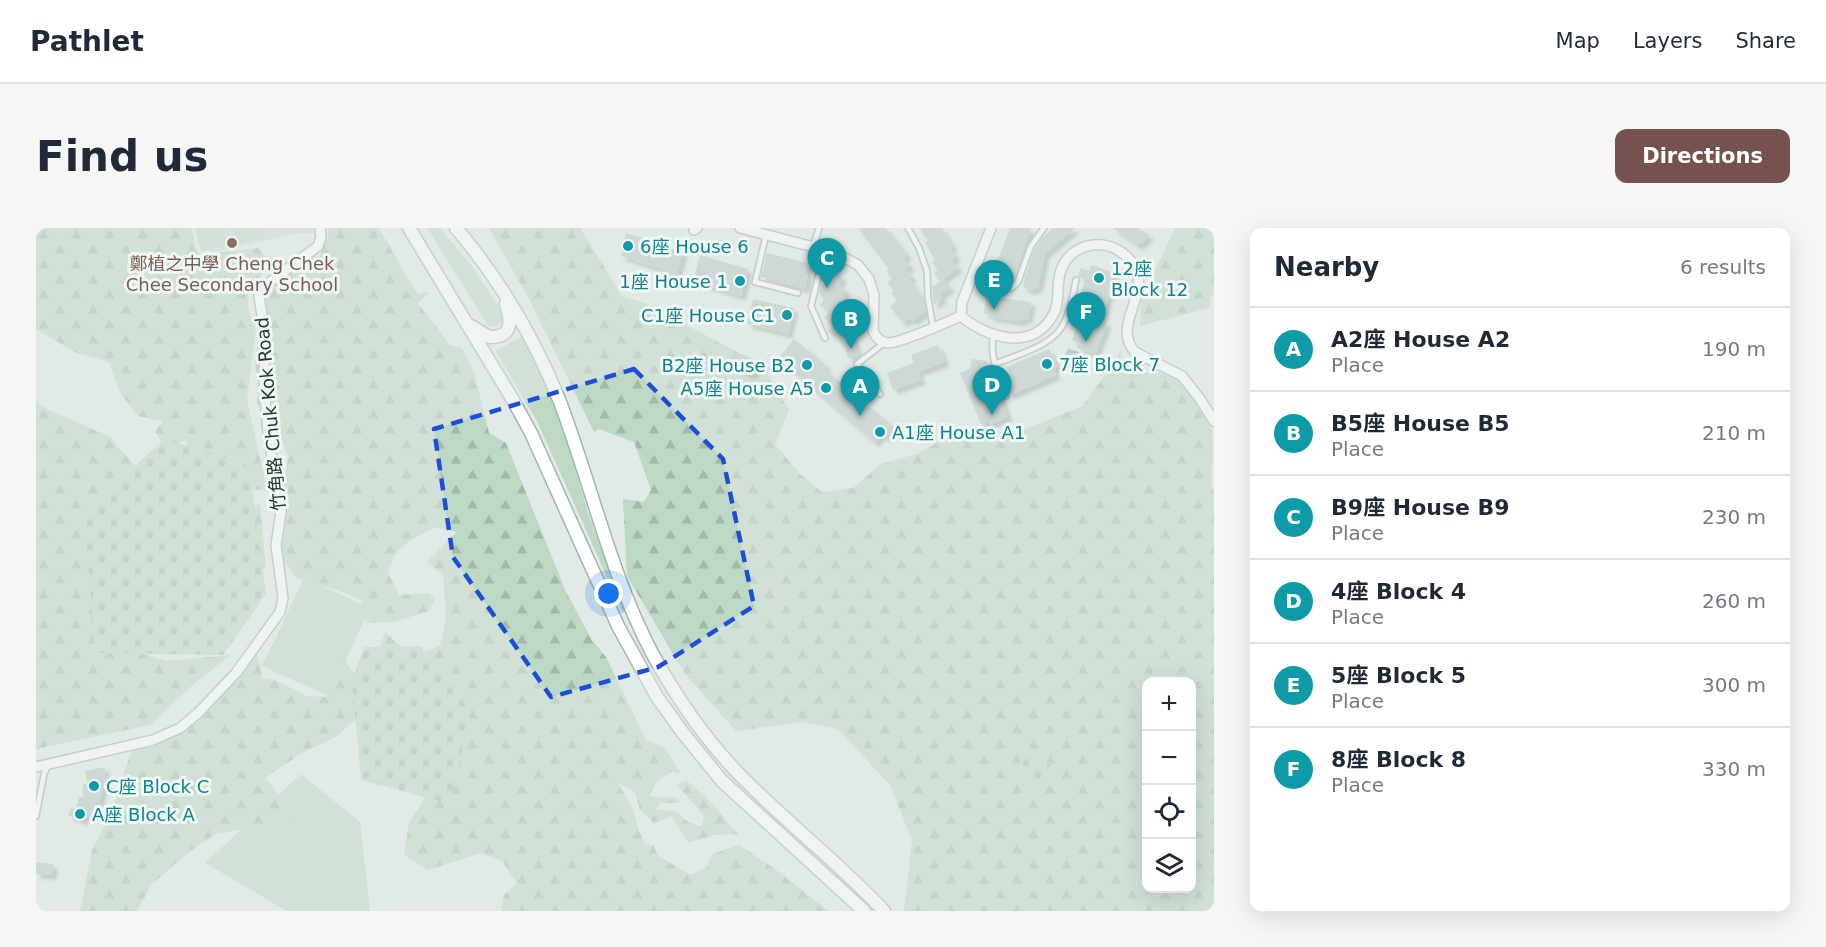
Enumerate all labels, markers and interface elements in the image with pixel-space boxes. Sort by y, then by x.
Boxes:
text: Pathlet [30,25,144,58]
text: Map [1556,29,1600,53]
text: Layers [1633,29,1702,53]
text: Share [1735,29,1796,53]
button: Directions [1615,129,1790,183]
text: Find us [36,132,209,181]
marker: 鄭植之中學 Cheng Chek Chee Secondary School [225,236,239,250]
place label: 6座 House 6 [640,236,749,257]
pin: C [808,238,846,288]
marker: 6座 House 6 [621,239,635,253]
text: Nearby [1274,252,1379,282]
place label: 鄭植之中學 Cheng Chek Chee Secondary School [126,253,338,295]
text: 6 results [1680,255,1766,279]
place label: 12座 Block 12 [1111,258,1188,300]
pin: E [974,260,1014,310]
place label: 1座 House 1 [619,271,728,292]
marker: 12座 Block 12 [1092,271,1106,285]
marker: 1座 House 1 [733,274,747,288]
pin: F [1066,292,1106,342]
pin: B [832,300,870,349]
place label: C1座 House C1 [641,305,775,326]
marker: C1座 House C1 [780,308,794,322]
street label: 竹角路 Chuk Kok Road [251,316,289,512]
text: A2座 House A2 [1331,327,1510,352]
text: A [1286,337,1301,361]
text: 190 m [1702,337,1766,361]
text: Place [1331,353,1384,377]
place label: 7座 Block 7 [1059,354,1160,375]
place label: B2座 House B2 [662,355,795,376]
marker: 7座 Block 7 [1040,357,1054,371]
marker: B2座 House B2 [800,358,814,372]
pin: A [840,366,880,416]
pin: D [972,366,1012,415]
place label: A5座 House A5 [681,378,814,399]
marker: A5座 House A5 [819,381,833,395]
text: B5座 House B5 [1331,411,1510,436]
text: B [1286,421,1301,445]
text: 210 m [1702,421,1766,445]
place label: A1座 House A1 [892,422,1025,443]
marker: A1座 House A1 [873,425,887,439]
text: Place [1331,437,1384,461]
text: B9座 House B9 [1331,495,1510,520]
text: C [1286,505,1301,529]
text: 230 m [1702,505,1766,529]
text: Place [1331,521,1384,545]
your location [594,579,623,608]
text: 4座 Block 4 [1331,579,1466,604]
text: D [1285,589,1302,613]
text: 260 m [1702,589,1766,613]
text: Place [1331,605,1384,629]
text: 5座 Block 5 [1331,663,1466,688]
text: E [1287,673,1300,697]
text: 300 m [1702,673,1766,697]
map controls [1142,677,1196,893]
button: + [1142,677,1196,731]
text: Place [1331,689,1384,713]
button: − [1142,731,1196,785]
text: 8座 Block 8 [1331,747,1466,772]
text: F [1287,757,1300,781]
text: 330 m [1702,757,1766,781]
text: Place [1331,773,1384,797]
place label: C座 Block C [106,776,209,797]
marker: C座 Block C [87,779,101,793]
button: locate [1142,785,1196,839]
place label: A座 Block A [92,804,195,825]
marker: A座 Block A [73,807,87,821]
button: layers [1142,839,1196,893]

